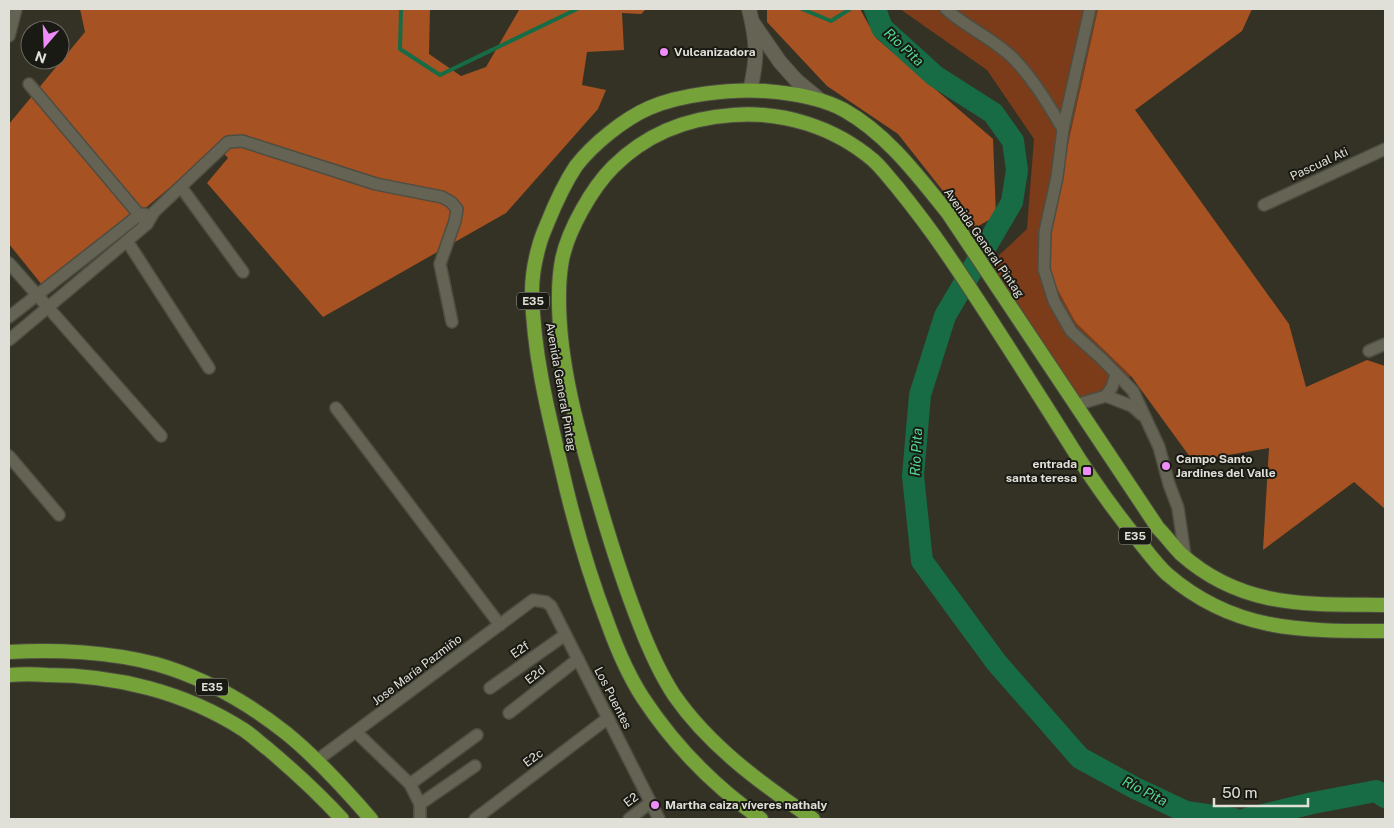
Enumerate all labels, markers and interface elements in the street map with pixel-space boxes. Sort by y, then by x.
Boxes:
north arrow [20,20,70,70]
water label: Río Pita [881,25,927,69]
place label: Vulcanizadora [674,45,756,59]
marker: Vulcanizadora [658,46,670,58]
text: N [33,48,49,67]
street label: Pascual Ati [1288,144,1350,184]
street label: Avenida General Pintag [941,186,1027,300]
road number: E35 [517,292,549,310]
street label: Avenida General Pintag [543,322,579,452]
water label: Río Pita [907,428,925,476]
place label: Campo Santo Jardines del Valle [1176,452,1276,480]
place label: entrada santa teresa [1006,457,1077,485]
marker: Campo Santo Jardines del Valle [1160,460,1172,472]
marker: entrada santa teresa [1081,465,1093,477]
road number: E35 [1119,528,1151,544]
street label: Jose María Pazmiño [369,632,465,708]
street label: E2f [508,639,532,661]
street label: E2d [522,663,548,687]
street label: Los Puentes [591,665,635,731]
road number: E35 [196,679,228,696]
street label: E2c [520,746,546,770]
water label: Río Pita [1120,773,1170,809]
scale bar [1214,776,1308,808]
text: 50 m [1222,784,1257,801]
street label: E2 [621,790,641,810]
place label: Martha caiza víveres nathaly [665,798,828,812]
marker: Martha caiza víveres nathaly [649,799,661,811]

